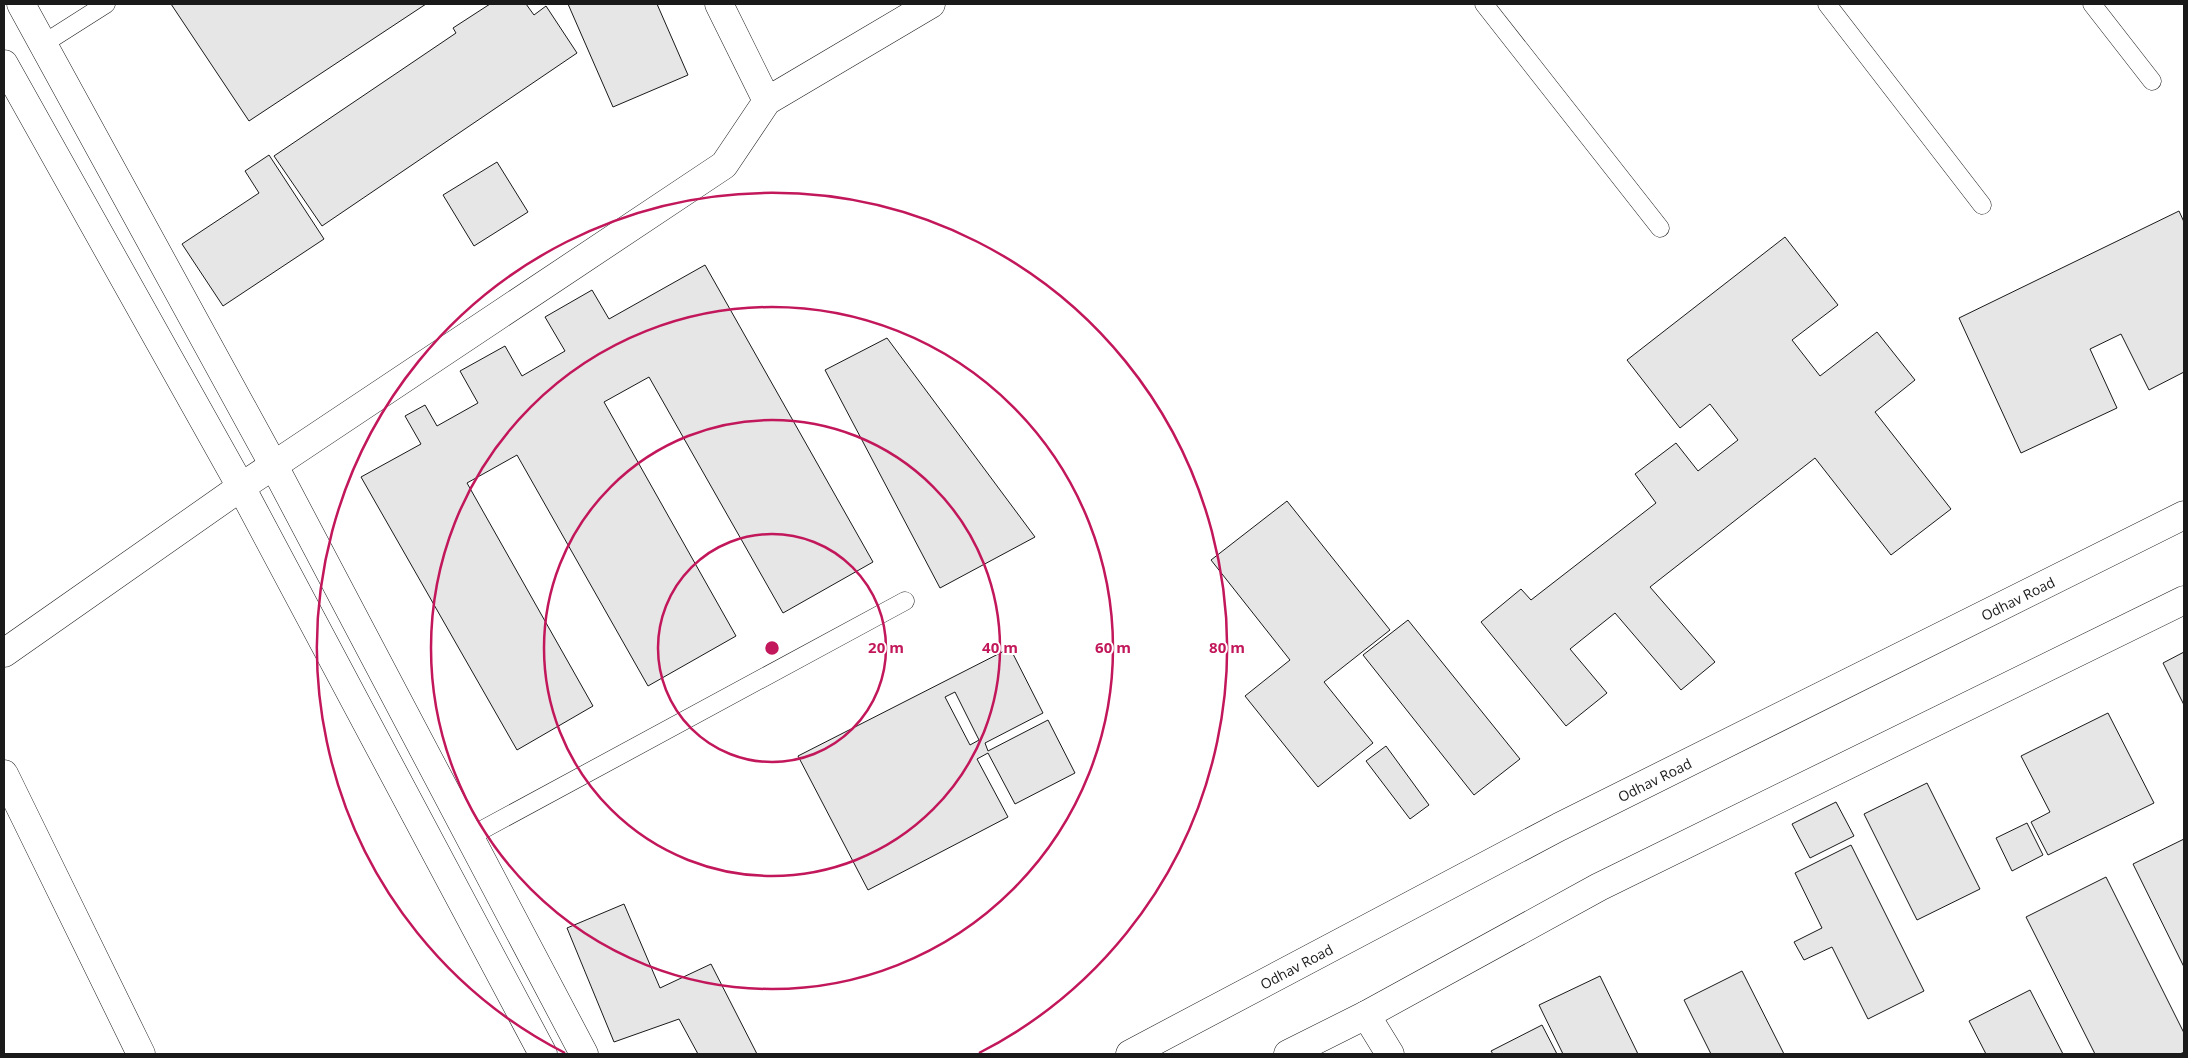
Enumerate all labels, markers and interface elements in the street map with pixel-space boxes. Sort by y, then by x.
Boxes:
street label: Odhav Road [1978,572,2058,624]
text: 20 m [868,637,904,657]
text: 40 m [982,637,1018,657]
text: 60 m [1095,637,1131,657]
text: 80 m [1209,637,1245,657]
centre of rings [763,639,781,657]
street label: Odhav Road [1614,753,1694,806]
street label: Odhav Road [1256,939,1336,993]

